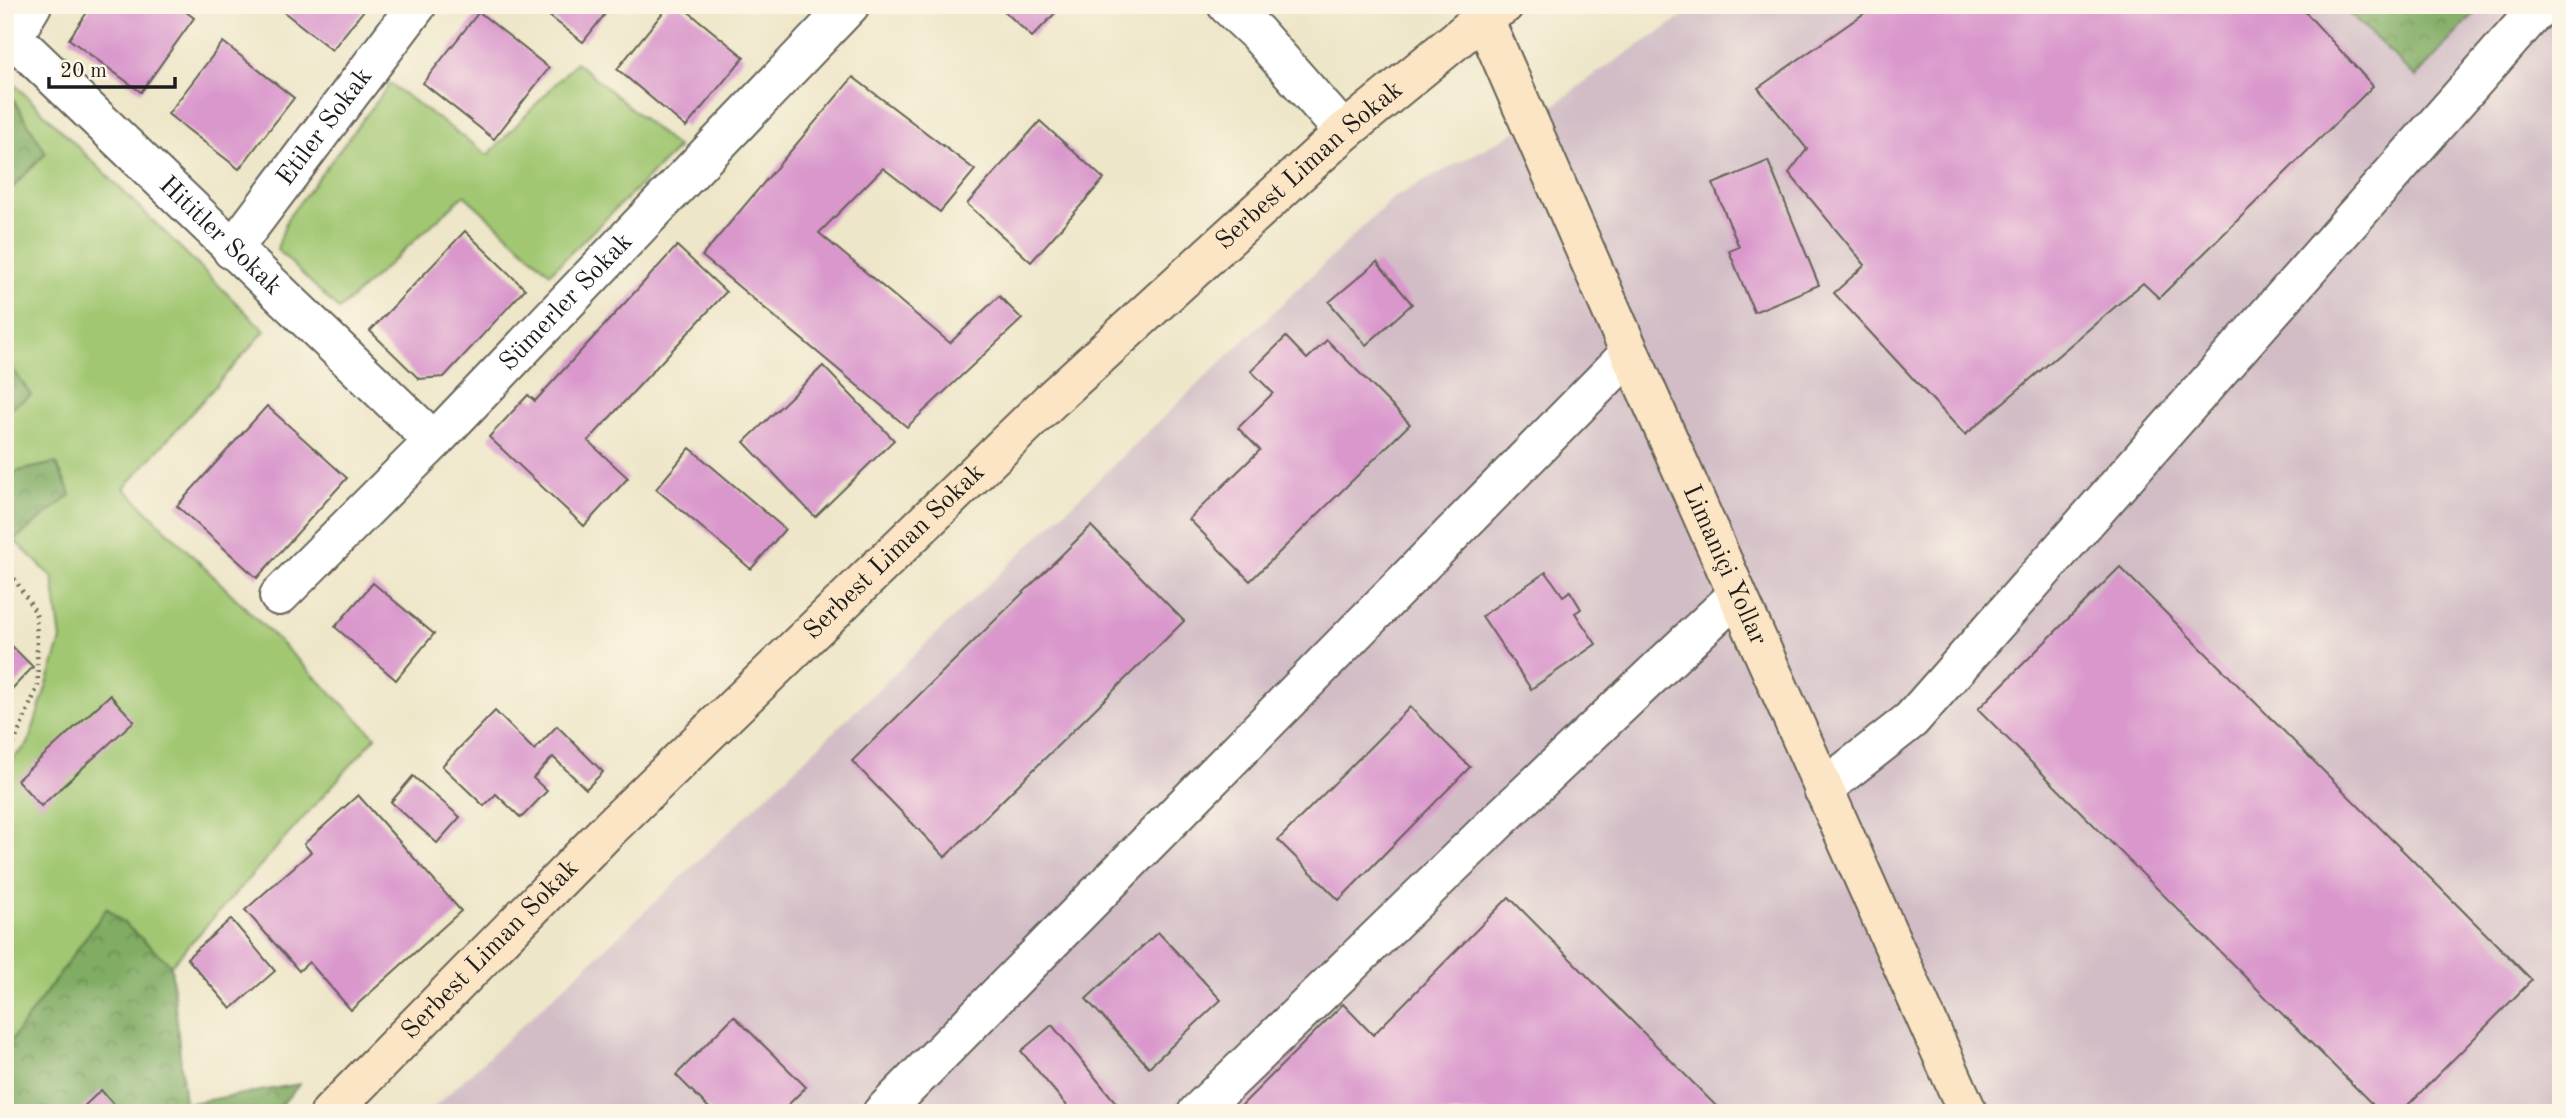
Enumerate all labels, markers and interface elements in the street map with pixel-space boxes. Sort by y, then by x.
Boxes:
scale bar [49,46,175,90]
text: 20 m [60,61,107,82]
street label: Etiler Sokak [272,63,377,191]
street label: Serbest Liman Sokak [1211,76,1408,255]
street label: Hititler Sokak [154,172,286,300]
street label: Sümerler Sokak [495,228,638,376]
street label: Serbest Liman Sokak [799,459,990,645]
street label: Limaniçi Yollar [1677,481,1771,649]
street label: Serbest Liman Sokak [397,855,584,1044]

